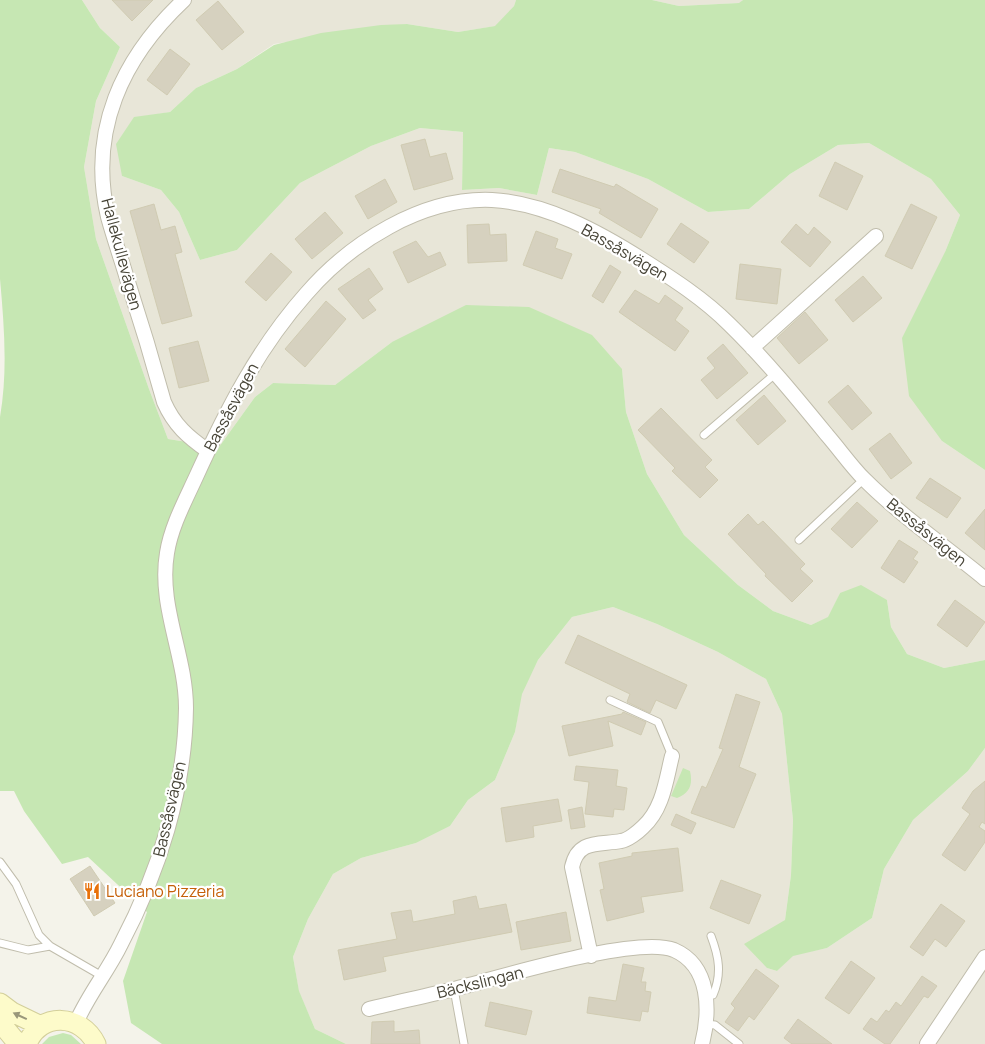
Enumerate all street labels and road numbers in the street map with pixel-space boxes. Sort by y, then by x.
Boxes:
street label: Hallekullevägen [96,195,148,313]
street label: Bassåsvägen [577,218,673,286]
street label: Bassåsvägen [198,359,264,455]
street label: Bassåsvägen [882,493,972,571]
street label: Bassåsvägen [147,759,191,859]
street label: Bäckslingan [434,961,526,1003]

